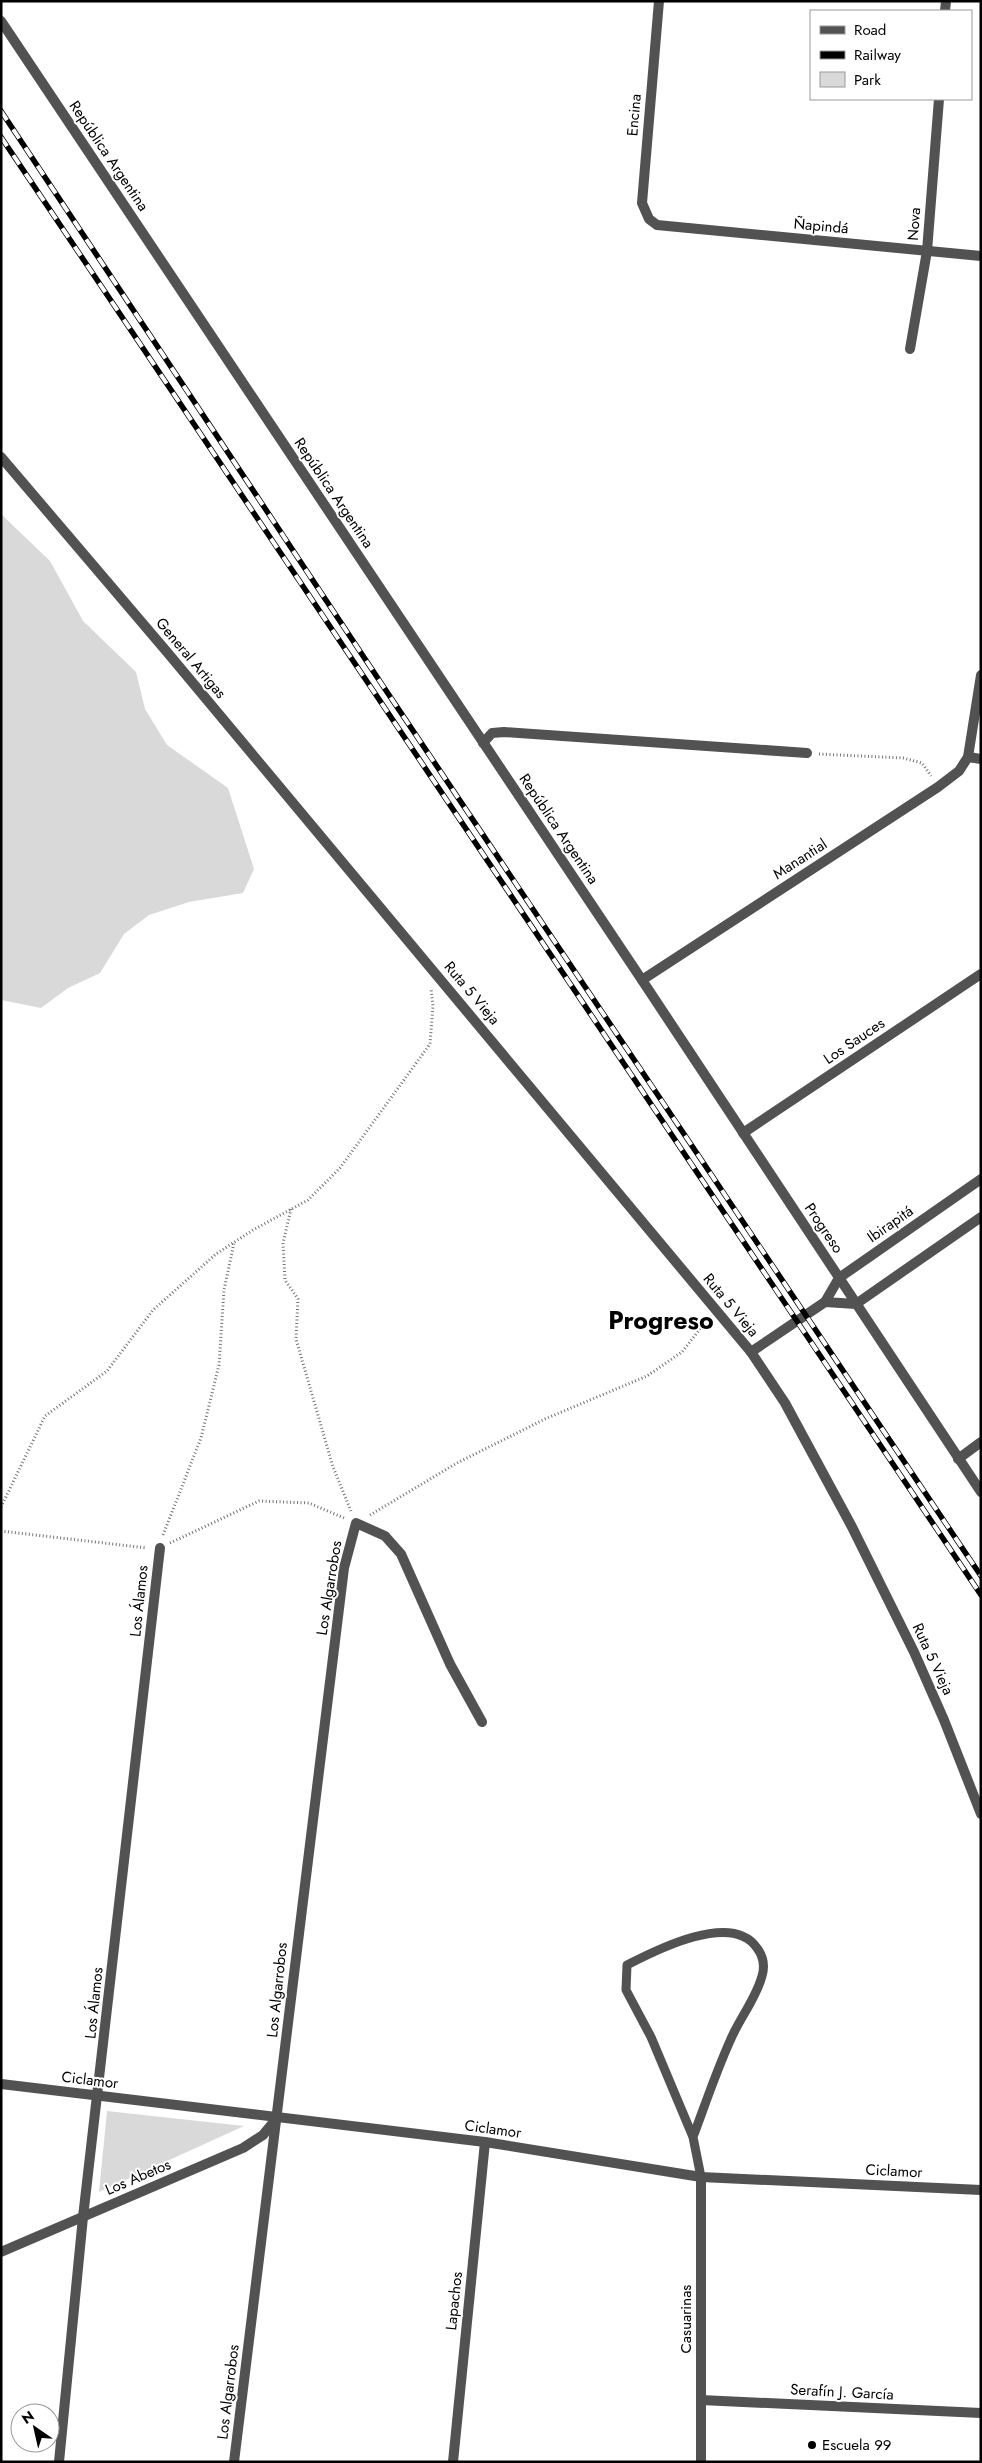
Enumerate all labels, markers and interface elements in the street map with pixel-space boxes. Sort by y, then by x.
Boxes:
legend [810,10,972,100]
text: Road [854,19,886,41]
text: Railway [854,44,901,66]
text: Park [854,69,881,91]
street label: Encina [621,93,647,137]
street label: República Argentina [64,96,154,216]
street label: Nova [902,207,926,241]
street label: Ñapindá [793,213,849,239]
street label: República Argentina [289,433,379,553]
street label: General Artigas [151,613,231,703]
street label: República Argentina [514,769,604,889]
street label: Manantial [769,833,831,885]
street label: Ruta 5 Vieja [439,956,505,1030]
street label: Los Sauces [819,1012,889,1070]
street label: Progreso [799,1198,849,1258]
street label: Ibirapitá [862,1200,918,1248]
street label: Ruta 5 Vieja [698,1268,764,1342]
district label: Progreso [608,1302,714,1338]
street label: Los Algarrobos [311,1539,347,1637]
street label: Los Álamos [124,1564,154,1638]
street label: Ruta 5 Vieja [907,1619,959,1699]
street label: Los Algarrobos [261,1941,293,2039]
street label: Los Álamos [79,1966,109,2040]
street label: Ciclamor [60,2066,120,2094]
street label: Ciclamor [463,2114,524,2144]
street label: Los Abetos [102,2153,174,2201]
street label: Ciclamor [865,2159,924,2184]
street label: Lapachos [440,2271,468,2331]
street label: Casuarinas [675,2285,697,2353]
street label: Los Algarrobos [211,2343,245,2441]
street label: Serafín J. García [790,2378,894,2406]
north arrow [10,2403,60,2453]
text: N [18,2406,38,2429]
place label: Escuela 99 [822,2434,892,2456]
marker: Escuela 99 [806,2439,818,2451]

